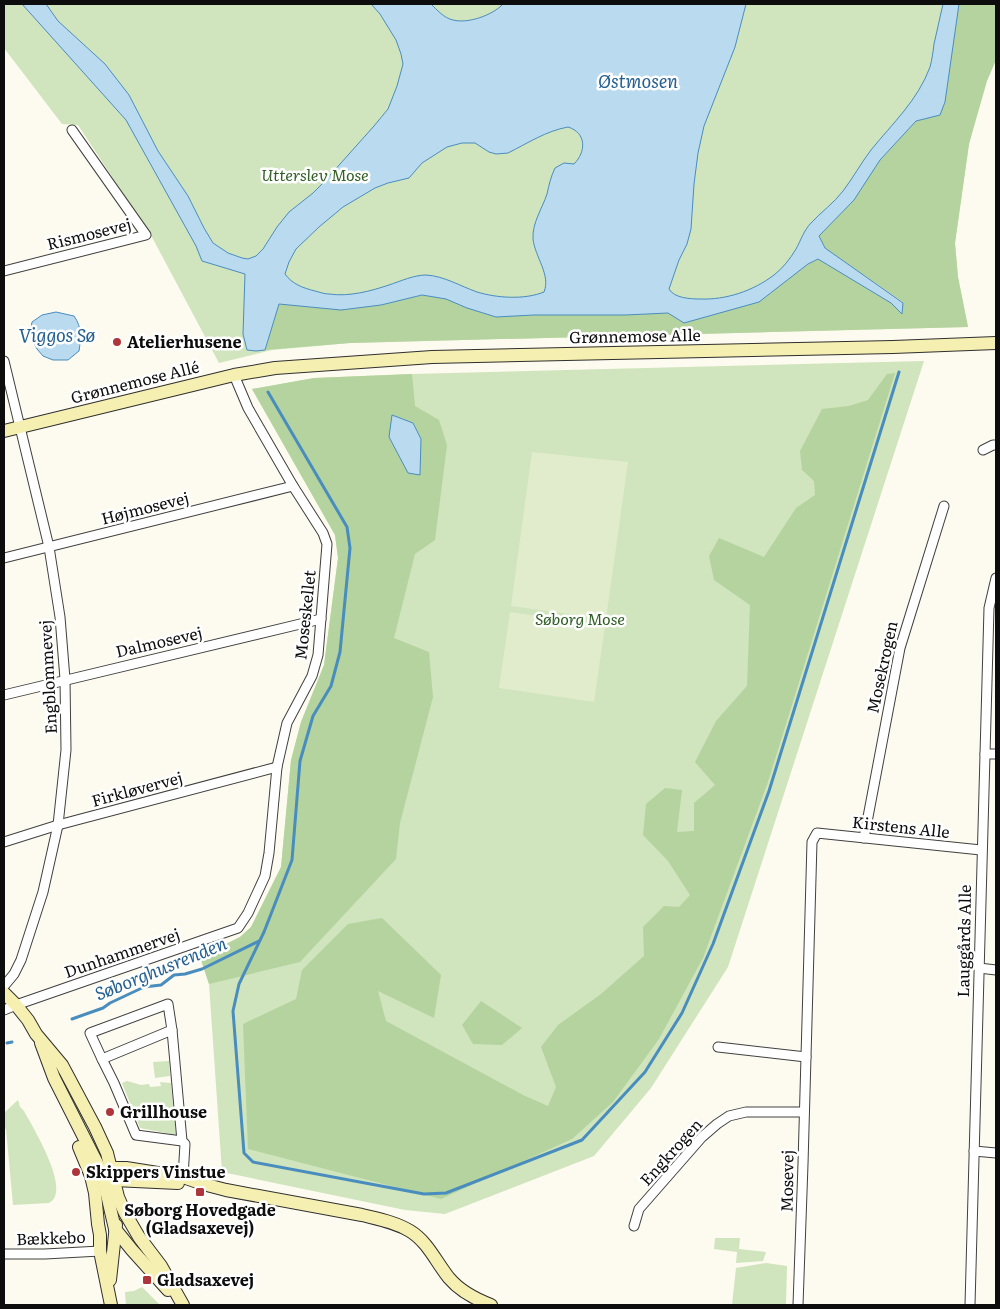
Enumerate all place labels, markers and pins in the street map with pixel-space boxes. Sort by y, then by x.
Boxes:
place label: Atelierhusene [127,329,242,353]
marker: Atelierhusene [111,336,123,348]
place label: Grillhouse [120,1099,207,1123]
marker: Grillhouse [104,1106,116,1118]
place label: Skippers Vinstue [86,1159,226,1183]
marker: Skippers Vinstue [70,1166,82,1178]
marker: Søborg Hovedgade (Gladsaxevej) [194,1186,206,1198]
place label: Søborg Hovedgade (Gladsaxevej) [124,1197,276,1239]
place label: Gladsaxevej [157,1267,254,1291]
marker: Gladsaxevej [141,1274,153,1286]

